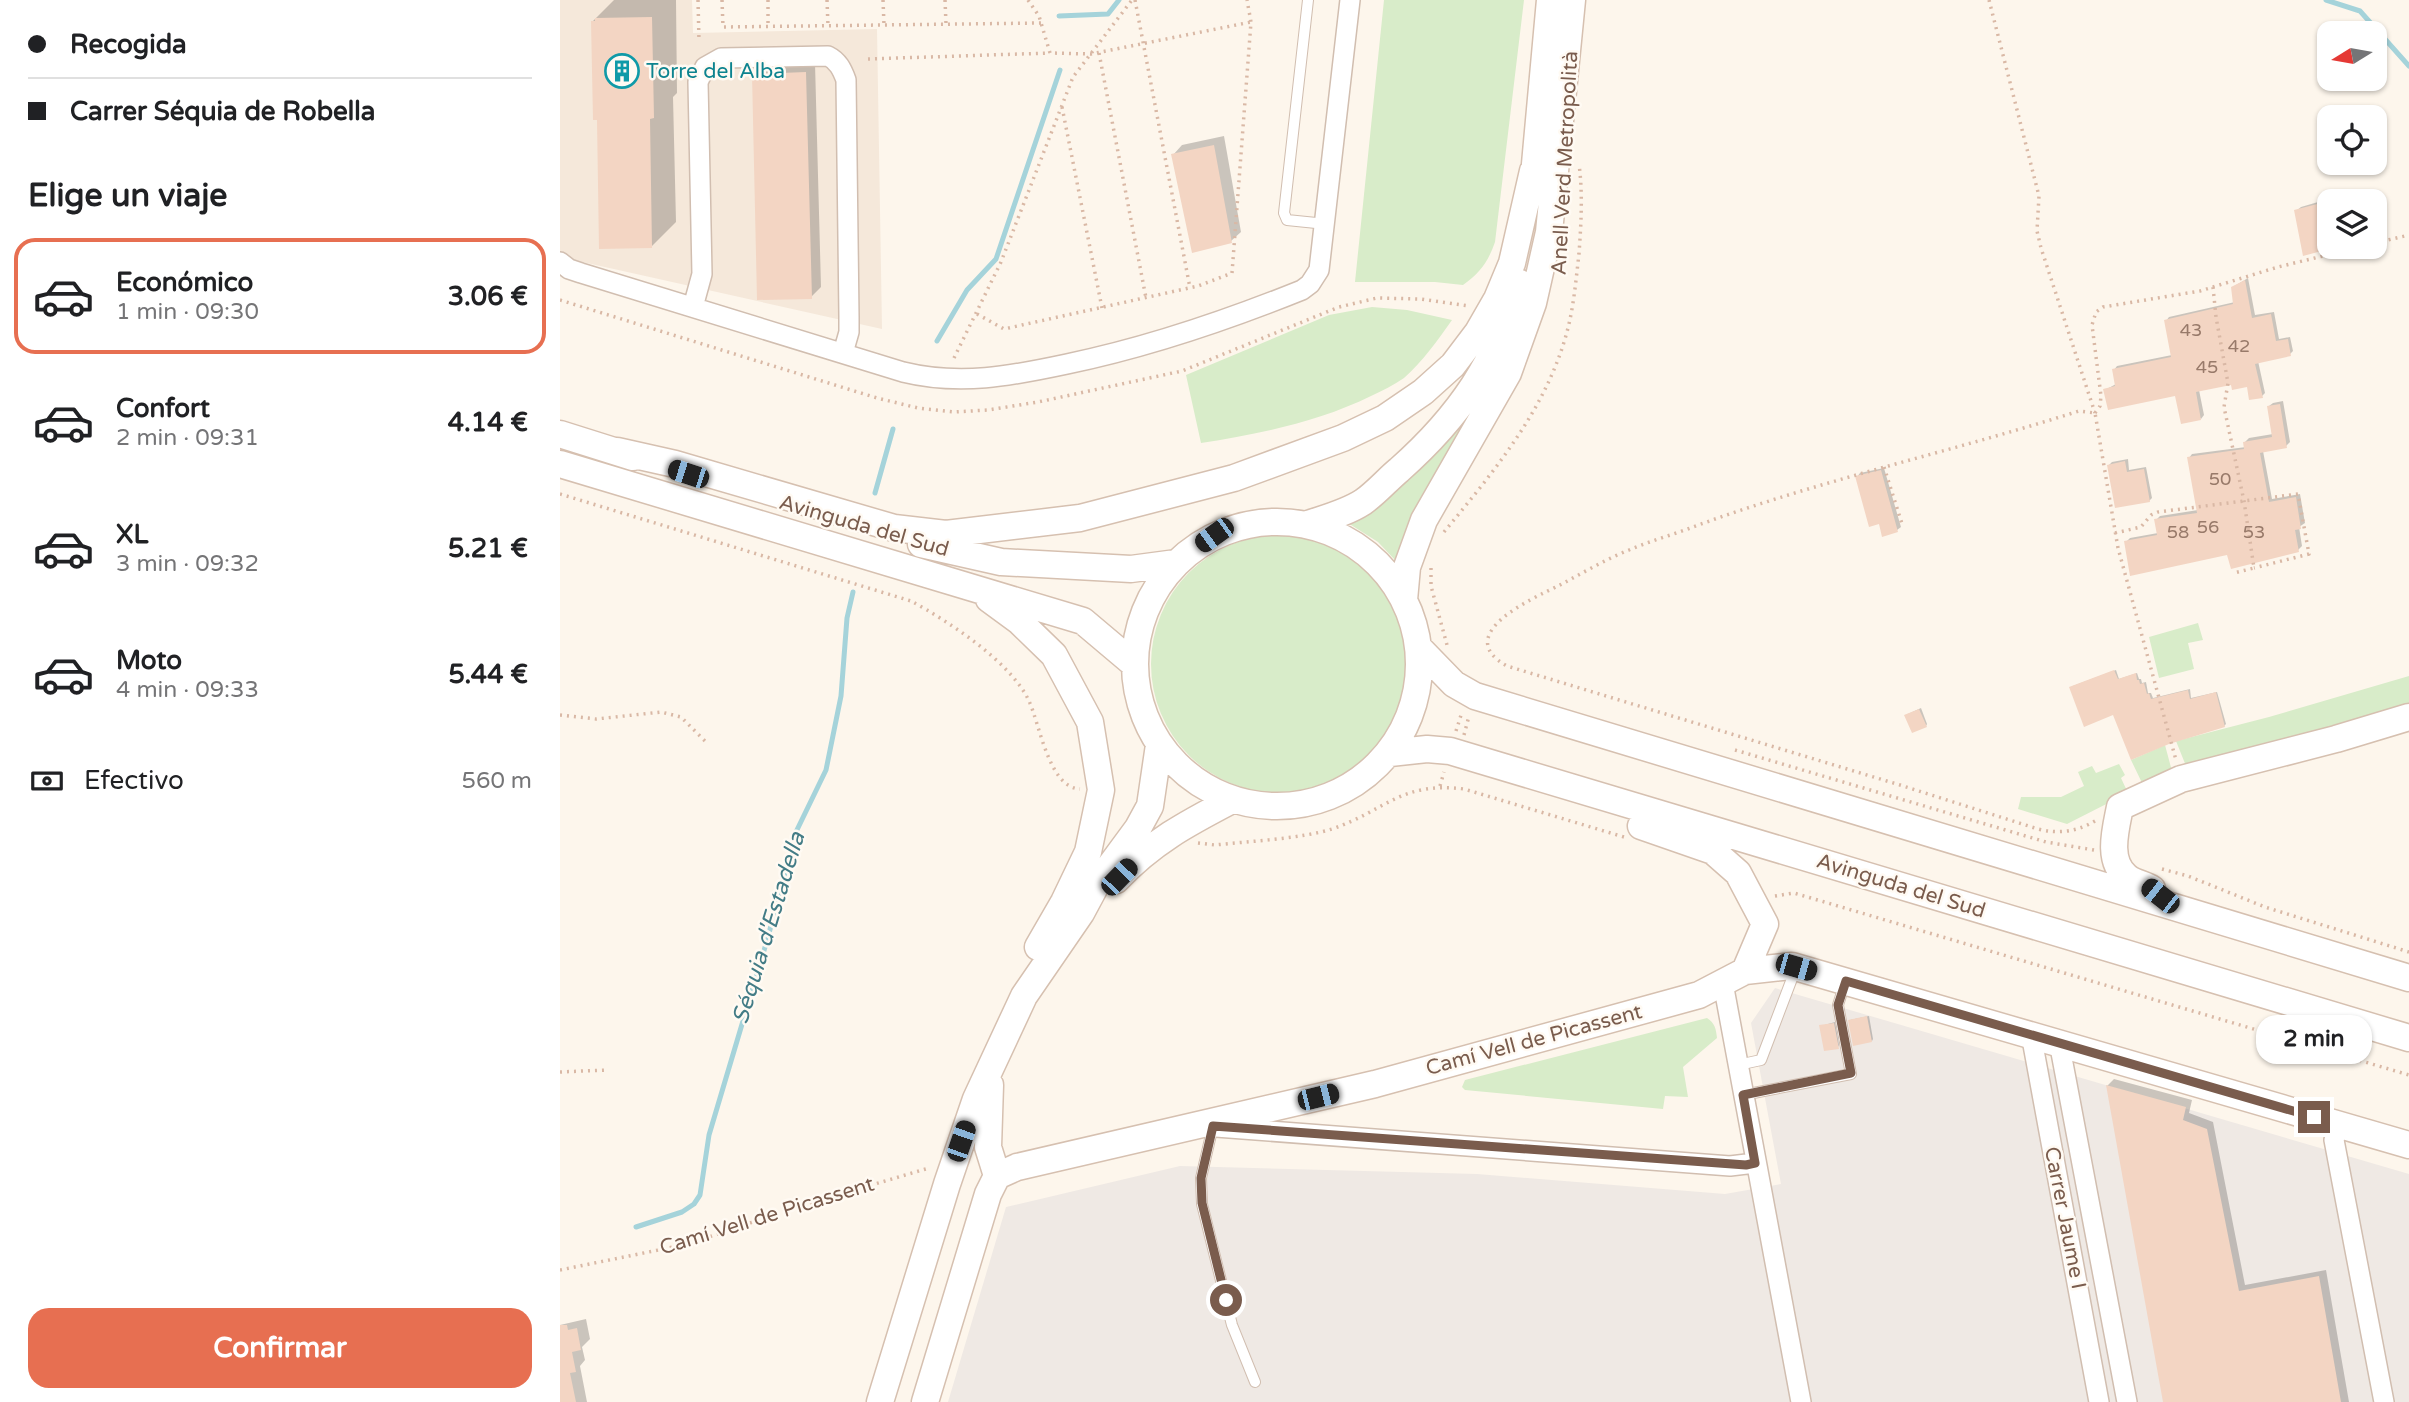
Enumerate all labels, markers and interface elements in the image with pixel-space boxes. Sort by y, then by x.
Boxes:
north arrow [2317,21,2387,91]
map controls [2317,21,2387,259]
text: Recogida [70,29,187,60]
street label: Anell Verd Metropolità [1547,50,1583,276]
building icon: Torre del Alba [603,52,641,90]
place label: Torre del Alba [646,59,785,84]
text: Carrer Séquia de Robella [70,96,375,127]
button: locate [2317,105,2387,175]
text: Elige un viaje [28,177,227,215]
button: layers [2317,189,2387,259]
icon: car [32,265,95,328]
text: Económico [116,267,253,298]
text: 3.06 € [448,281,528,312]
text: 1 min · 09:30 [116,298,259,326]
house number: 43 [2180,319,2202,341]
house number: 42 [2228,335,2250,357]
house number: 45 [2196,356,2218,378]
icon: car [32,391,95,454]
text: Confort [116,393,210,424]
text: 4.14 € [448,407,528,438]
text: 2 min · 09:31 [116,424,259,452]
car [665,458,712,490]
house number: 50 [2209,468,2231,490]
street label: Avinguda del Sud [776,490,952,562]
car [1191,514,1238,556]
house number: 56 [2197,516,2219,538]
icon: car [32,517,95,580]
text: XL [116,519,148,550]
house number: 58 [2167,521,2189,543]
house number: 53 [2243,521,2265,543]
text: 5.21 € [448,533,528,564]
text: 3 min · 09:32 [116,550,259,578]
icon: car [32,643,95,706]
text: Moto [116,645,182,676]
text: 5.44 € [449,659,528,690]
text: 4 min · 09:33 [116,676,259,704]
icon: cash [28,762,66,800]
text: Efectivo [84,765,184,796]
text: 560 m [462,767,532,795]
water label: Séquia d'Estadella [727,828,812,1027]
street label: Avinguda del Sud [1814,848,1988,924]
car [1097,855,1142,899]
car [2137,875,2184,917]
car [1773,951,1820,983]
street label: Camí Vell de Picassent [1423,999,1645,1081]
callout: 2 min [2256,1016,2372,1064]
text: 2 min [2283,1025,2345,1053]
car [1296,1082,1341,1112]
route end [2298,1101,2330,1133]
car [945,1118,978,1164]
street label: Carrer Jaume I [2039,1145,2091,1291]
street label: Camí Vell de Picassent [657,1171,877,1261]
route start [1210,1284,1242,1316]
button: Confirmar [28,1308,532,1388]

